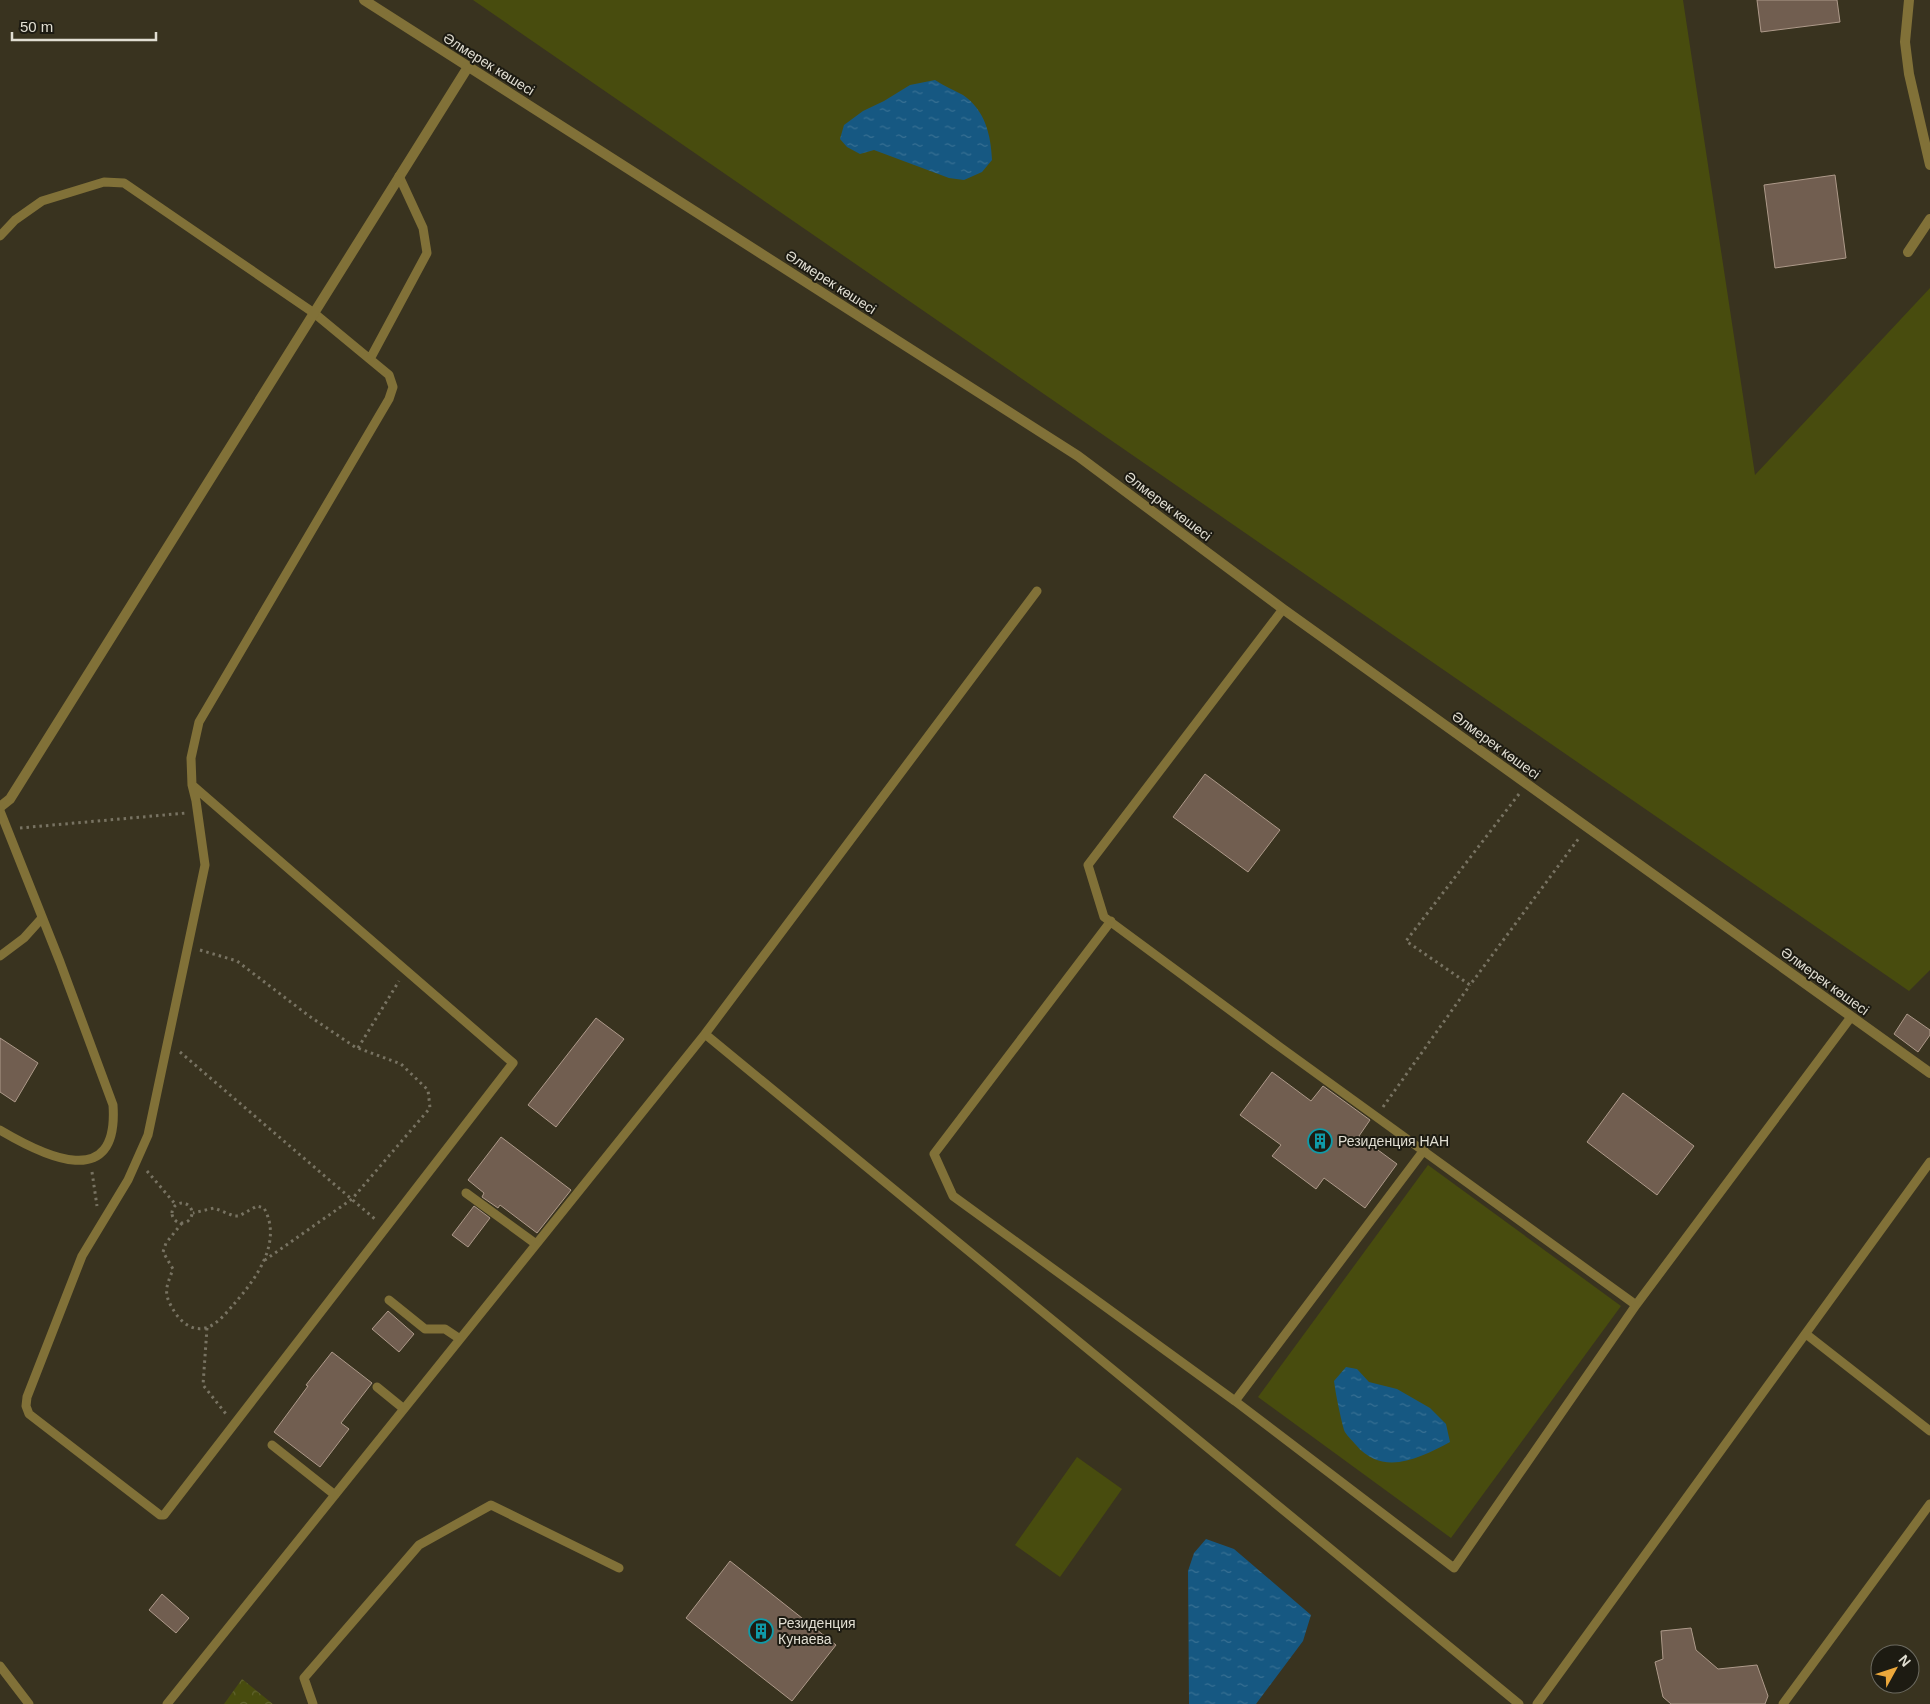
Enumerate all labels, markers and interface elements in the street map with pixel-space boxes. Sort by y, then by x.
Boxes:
scale bar [12,10,156,42]
text: 50 m [20,18,53,35]
street label: Әлмерек көшесі [440,29,538,99]
street label: Әлмерек көшесі [783,247,879,317]
street label: Әлмерек көшесі [1121,468,1215,544]
street label: Әлмерек көшесі [1449,708,1543,782]
street label: Әлмерек көшесі [1778,944,1872,1018]
building icon: Резиденция НАН [1307,1128,1333,1154]
place label: Резиденция НАН [1338,1133,1449,1149]
place label: Резиденция Кунаева [778,1615,856,1647]
building icon: Резиденция Кунаева [748,1618,774,1644]
north arrow [1870,1644,1920,1694]
text: N [1896,1652,1914,1670]

